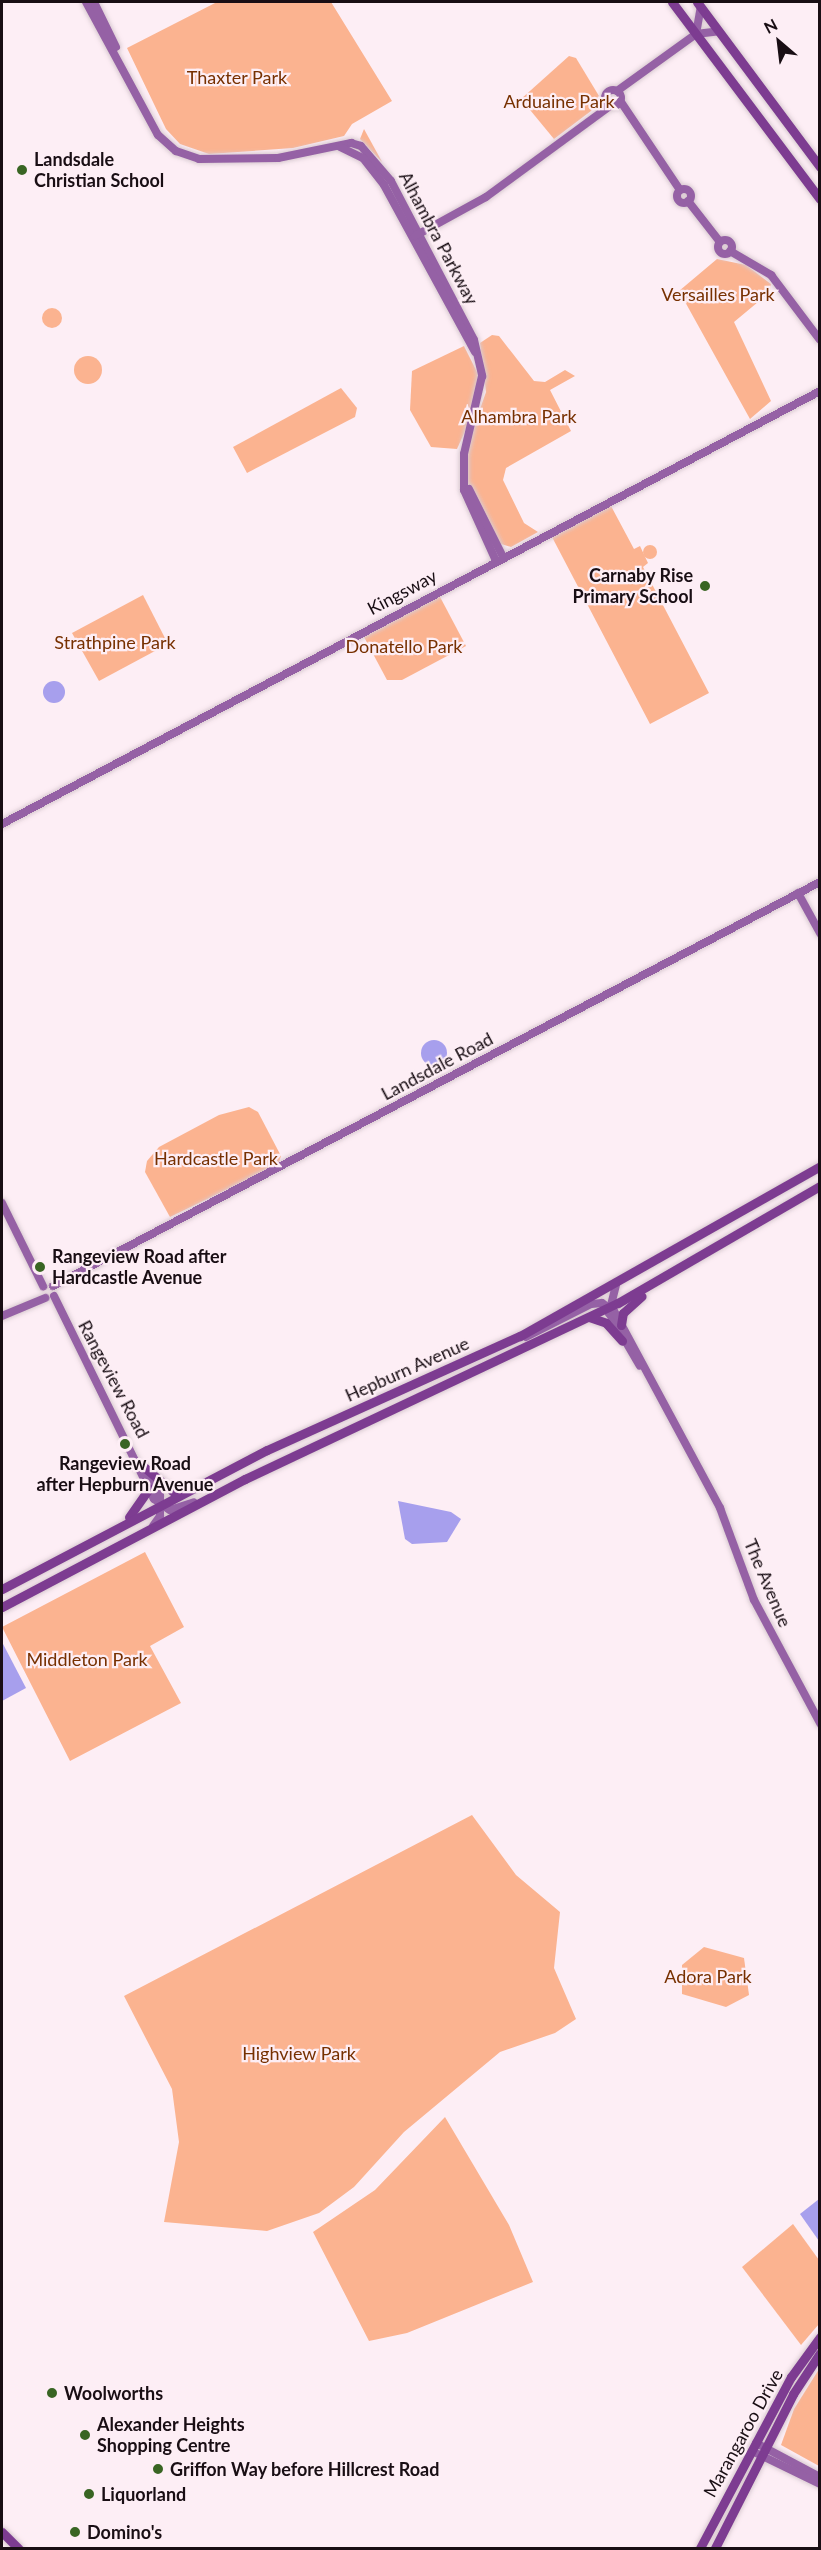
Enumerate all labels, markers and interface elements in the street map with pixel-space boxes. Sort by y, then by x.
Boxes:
north arrow [749,12,809,72]
text: N [760,14,780,37]
park label: Thaxter Park [187,66,287,88]
park label: Arduaine Park [503,90,615,112]
place label: Landsdale Christian School [34,149,164,192]
marker: Landsdale Christian School [15,163,29,177]
street label: Alhambra Parkway [395,168,483,308]
park label: Versailles Park [661,283,775,305]
park label: Alhambra Park [461,405,577,427]
street label: Kingsway [364,565,440,619]
place label: Carnaby Rise Primary School [572,565,693,608]
marker: Carnaby Rise Primary School [698,579,712,593]
park label: Strathpine Park [54,631,176,653]
park label: Donatello Park [345,635,463,657]
street label: Landsdale Road [377,1027,497,1105]
park label: Hardcastle Park [154,1147,278,1169]
place label: Rangeview Road after Hardcastle Avenue [52,1246,227,1288]
marker: Rangeview Road after Hardcastle Avenue [33,1260,47,1274]
street label: Rangeview Road [74,1316,154,1442]
street label: Hepburn Avenue [341,1332,473,1406]
marker: Rangeview Road after Hepburn Avenue [118,1437,132,1451]
place label: Rangeview Road after Hepburn Avenue [36,1453,214,1496]
street label: The Avenue [740,1535,796,1631]
park label: Middleton Park [26,1648,148,1670]
park label: Adora Park [664,1965,752,1987]
park label: Highview Park [242,2042,356,2064]
street label: Marangaroo Drive [699,2365,787,2501]
place label: Woolworths [64,2382,163,2404]
marker: Woolworths [45,2386,59,2400]
place label: Alexander Heights Shopping Centre [97,2414,245,2456]
marker: Alexander Heights Shopping Centre [78,2428,92,2442]
place label: Griffon Way before Hillcrest Road [170,2458,440,2480]
marker: Griffon Way before Hillcrest Road [151,2462,165,2476]
place label: Liquorland [101,2483,186,2505]
marker: Liquorland [82,2487,96,2501]
place label: Domino's [87,2521,162,2543]
marker: Domino's [68,2525,82,2539]

